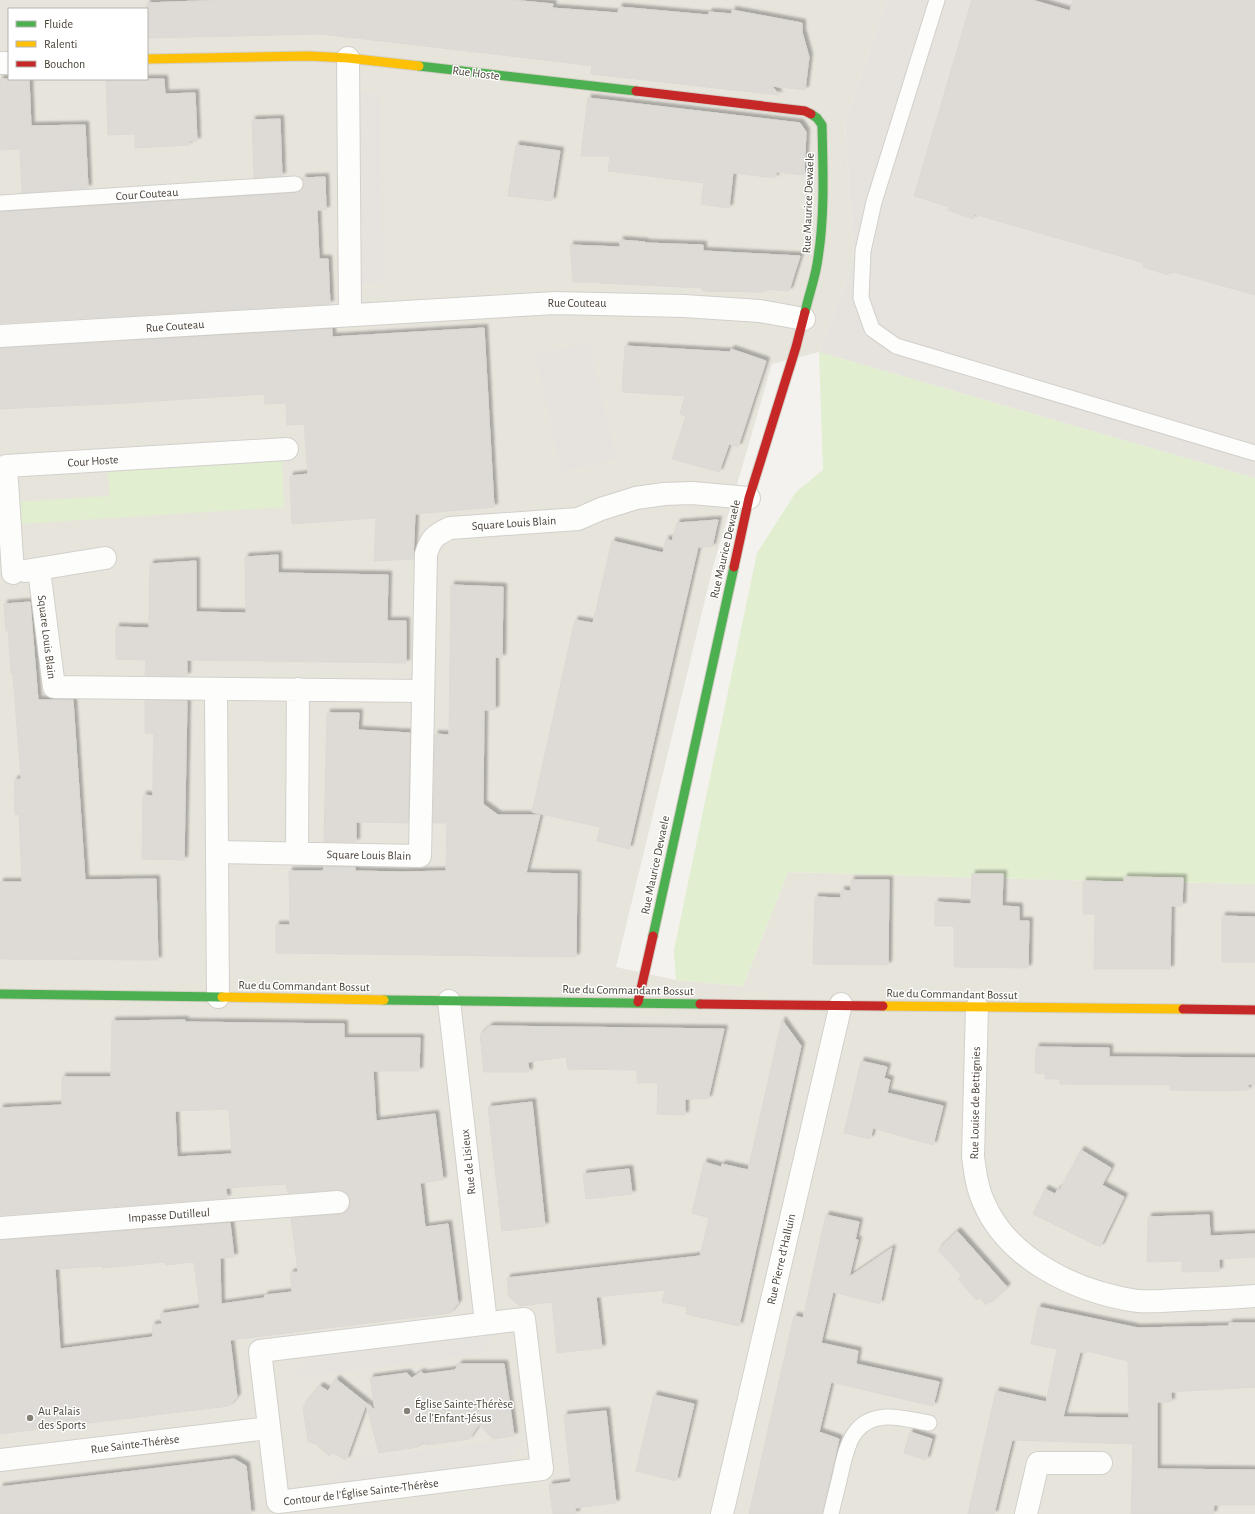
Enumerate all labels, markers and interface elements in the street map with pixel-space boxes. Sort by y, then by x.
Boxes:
legend [8,8,148,80]
text: Fluide [44,18,73,30]
text: Ralenti [44,38,77,50]
text: Bouchon [44,58,85,70]
street label: Rue Hoste [452,64,500,82]
street label: Rue Maurice Dewaele [800,153,816,253]
street label: Cour Couteau [115,186,179,202]
street label: Rue Couteau [548,297,606,309]
street label: Rue Couteau [145,318,205,334]
street label: Cour Hoste [67,453,119,469]
street label: Rue Maurice Dewaele [708,499,742,599]
street label: Square Louis Blain [471,514,557,532]
street label: Square Louis Blain [36,594,58,680]
street label: Rue Maurice Dewaele [639,815,671,915]
street label: Square Louis Blain [327,848,411,862]
street label: Rue du Commandant Bossut [238,979,370,993]
street label: Rue du Commandant Bossut [562,983,694,997]
street label: Rue du Commandant Bossut [886,987,1018,1001]
street label: Rue Louise de Bettignies [968,1047,982,1159]
street label: Rue de Lisieux [459,1129,477,1195]
street label: Impasse Dutilleul [128,1206,210,1224]
street label: Rue Pierre d'Halluin [765,1212,797,1306]
place label: Église Sainte-Thérèse de l'Enfant-Jésus [415,1397,513,1424]
place label: Au Palais des Sports [38,1405,86,1431]
marker: Église Sainte-Thérèse de l'Enfant-Jésus [402,1406,412,1416]
marker: Au Palais des Sports [25,1413,35,1423]
street label: Rue Sainte-Thérèse [90,1433,180,1455]
street label: Contour de l'Église Sainte-Thérèse [283,1476,439,1507]

